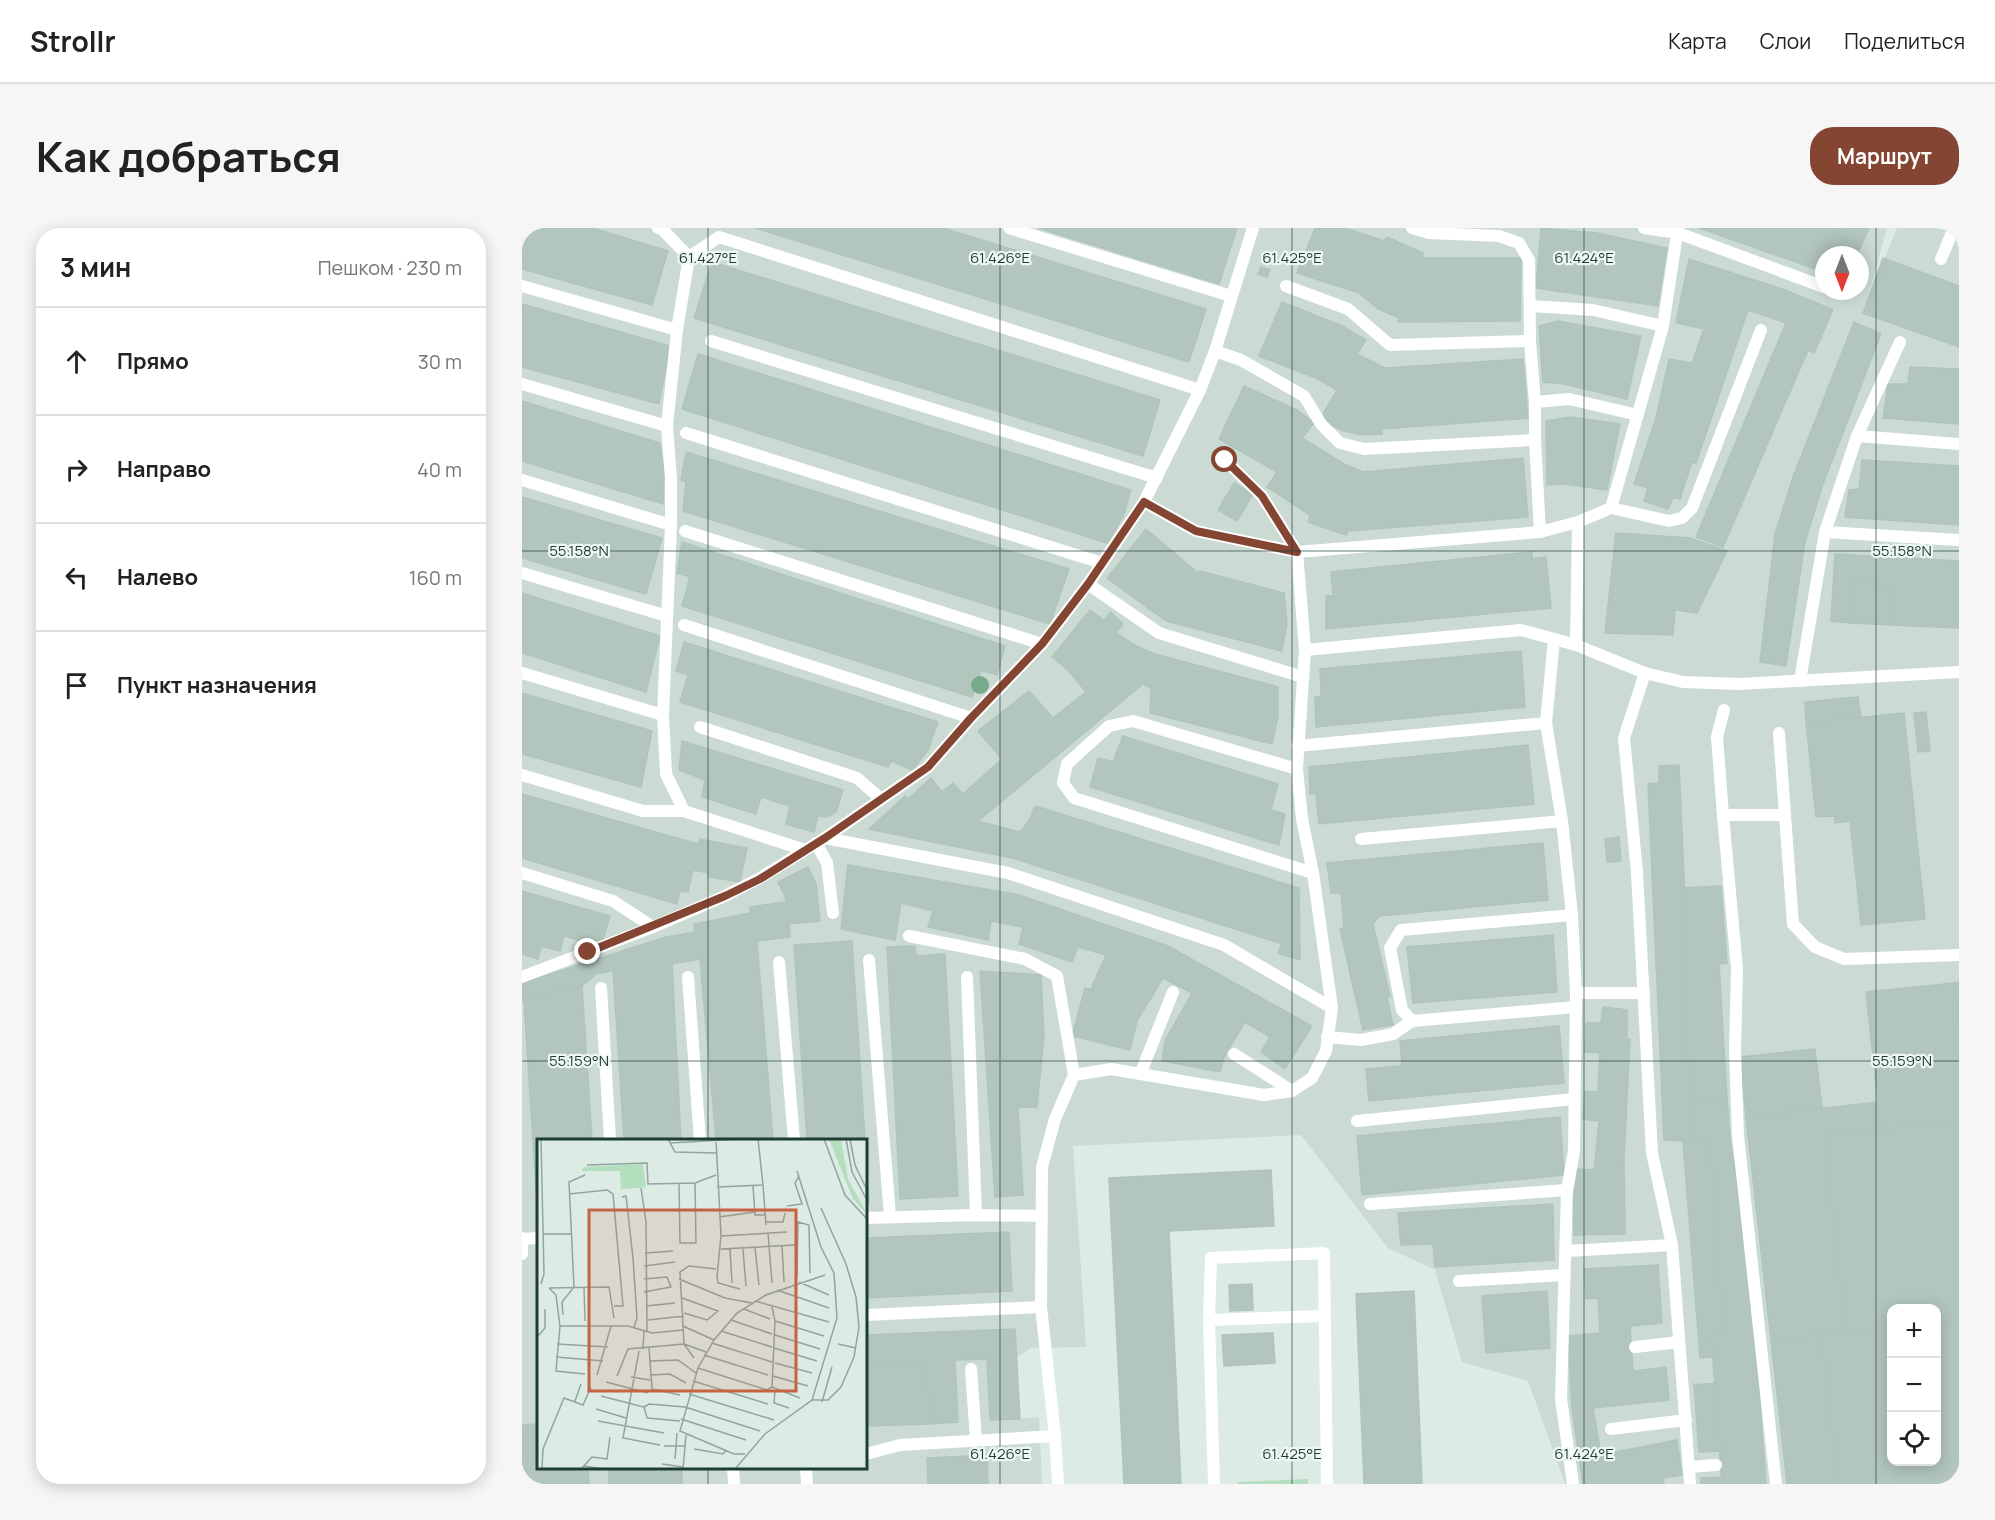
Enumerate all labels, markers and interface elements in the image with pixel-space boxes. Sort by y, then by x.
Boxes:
text: Strollr [30,22,116,60]
text: Карта [1668,27,1727,55]
text: Слои [1760,27,1811,55]
text: Поделиться [1844,27,1965,55]
text: Как добраться [36,127,341,185]
button: Маршрут [1810,127,1959,185]
north arrow [1815,246,1869,300]
text: 61.427°E [679,247,737,268]
text: 61.426°E [970,247,1030,268]
text: 61.425°E [1262,247,1322,268]
text: 61.424°E [1554,247,1614,268]
text: 3 мин [60,249,131,285]
text: Пешком · 230 m [318,254,462,281]
icon: ahead [60,345,93,378]
text: Прямо [117,346,189,376]
text: 30 m [418,348,462,375]
route start [1211,446,1237,472]
icon: right [60,453,93,486]
text: Направо [117,454,211,484]
text: 40 m [417,456,462,483]
text: 55.158°N [549,540,609,561]
text: 55.158°N [1872,540,1932,561]
icon: left [60,561,93,594]
text: Налево [117,562,198,592]
text: 160 m [409,564,462,591]
icon: arrive [60,669,93,702]
text: Пункт назначения [117,670,317,700]
route end [574,938,600,964]
text: 55.159°N [549,1050,609,1071]
text: 55.159°N [1872,1050,1932,1071]
inset map [537,1139,867,1469]
map controls [1887,1304,1941,1466]
button: + [1887,1304,1941,1358]
button: − [1887,1358,1941,1412]
button: locate [1887,1412,1941,1466]
text: 61.426°E [970,1443,1030,1464]
text: 61.425°E [1262,1443,1322,1464]
text: 61.424°E [1554,1443,1614,1464]

